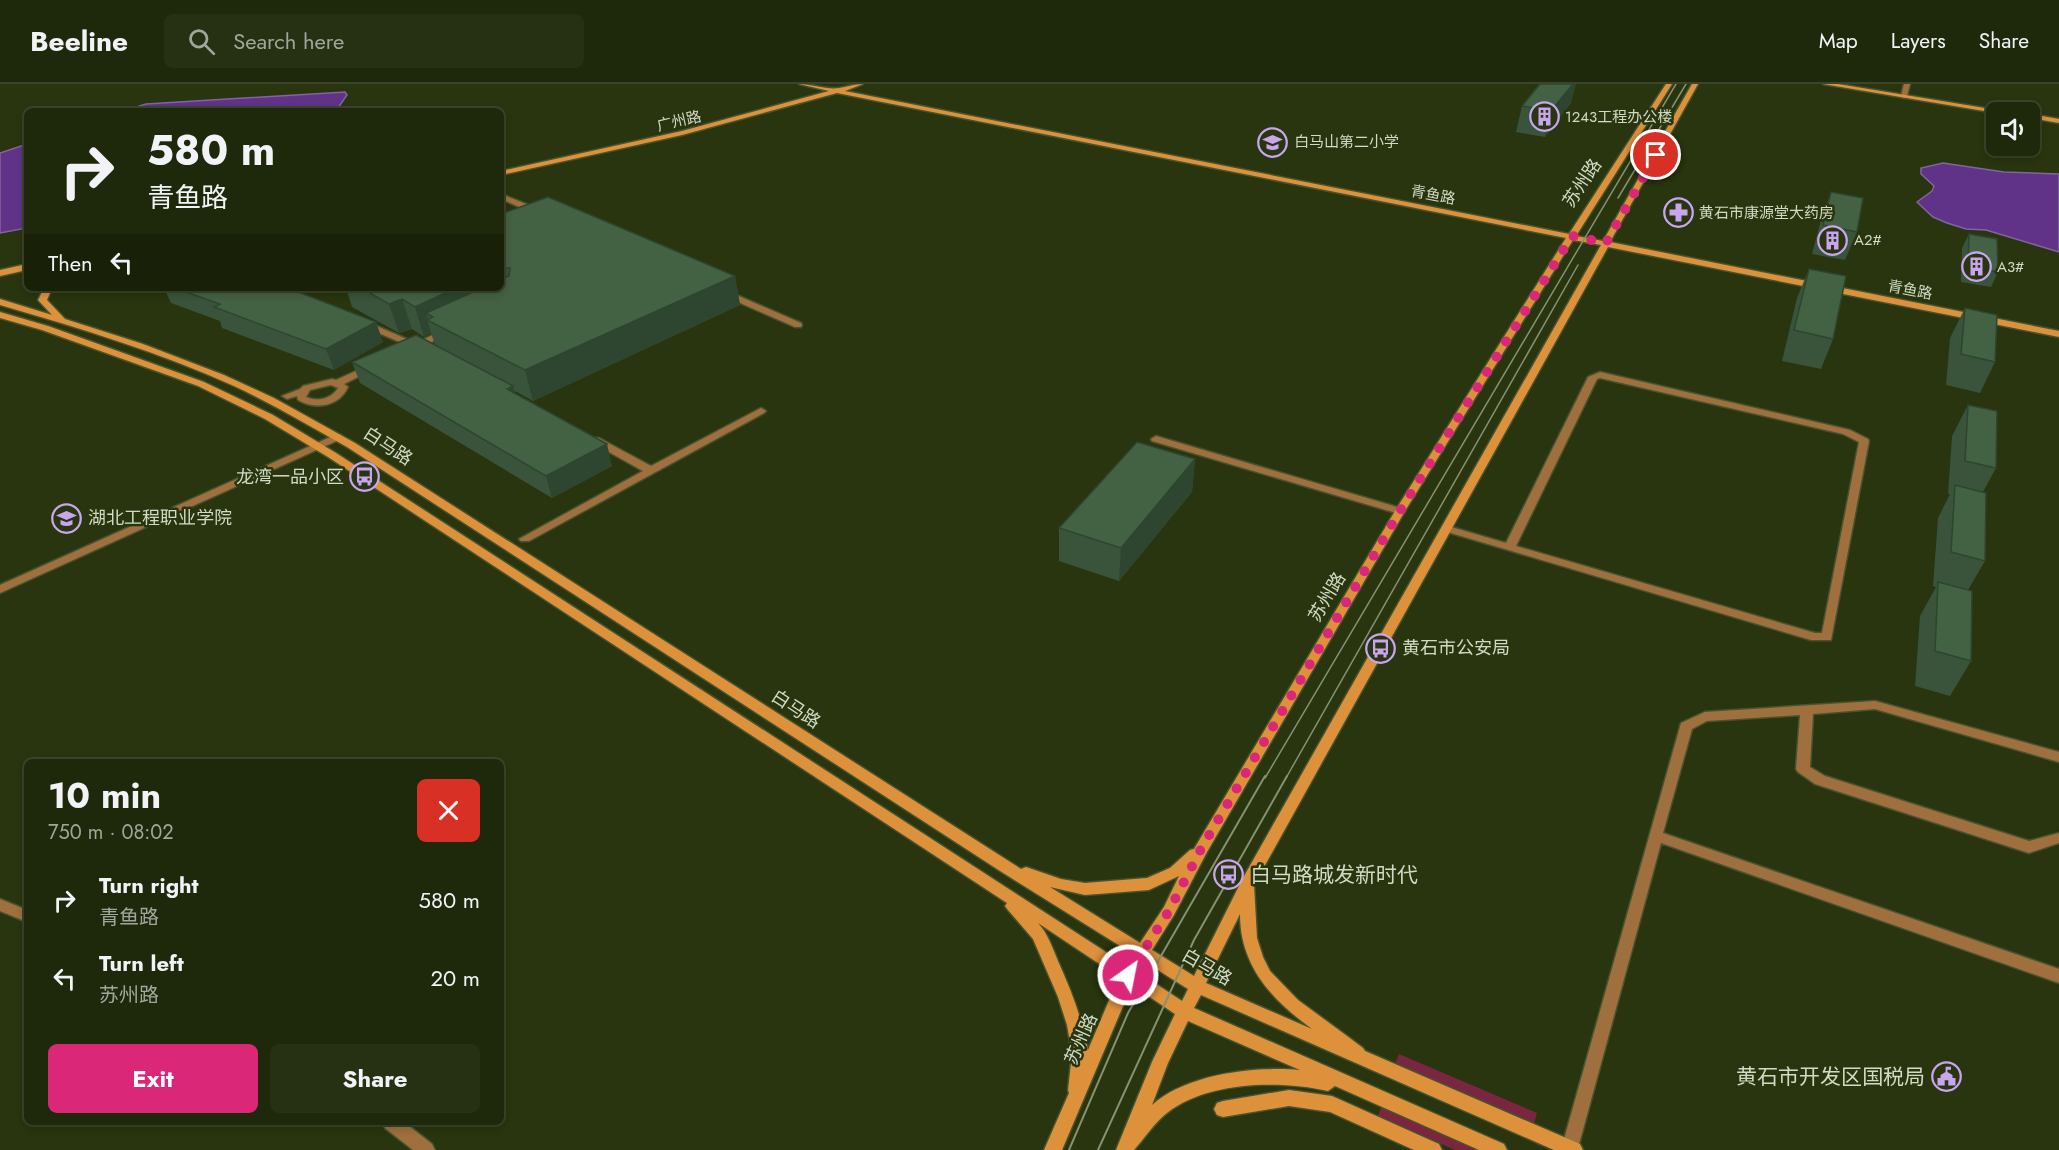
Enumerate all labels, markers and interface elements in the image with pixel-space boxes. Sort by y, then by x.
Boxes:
search box [164,14,584,68]
text: Beeline [30,21,128,62]
icon: search [185,25,218,58]
text: Search here [233,25,344,57]
text: Map [1819,26,1858,56]
text: Layers [1891,26,1946,56]
text: Share [1979,26,2029,56]
building icon: 1243工程办公楼 [1528,101,1560,133]
map controls [1986,102,2040,156]
button: sound [1986,102,2040,156]
street label: 广州路 [655,105,703,137]
place label: 1243工程办公楼 [1565,106,1672,128]
text: 580 m [147,120,275,181]
school or university icon: 白马山第二小学 [1257,126,1289,158]
pin [1630,129,1681,180]
place label: 白马山第二小学 [1294,131,1399,153]
icon: right [48,132,126,210]
icon: arrive [1639,138,1672,171]
street label: 苏州路 [1556,153,1608,213]
text: 青鱼路 [147,178,228,217]
street label: 青鱼路 [1409,180,1457,210]
pharmacy icon: 黄石市康源堂大药房 [1662,197,1694,229]
place label: 黄石市康源堂大药房 [1699,202,1834,224]
building icon: A2# [1817,224,1849,256]
place label: A2# [1854,229,1882,251]
icon: left [105,246,138,279]
text: Then [48,247,93,279]
building icon: A3# [1960,251,1992,283]
place label: A3# [1997,256,2024,278]
street label: 青鱼路 [1886,275,1934,305]
street label: 白马路 [358,420,418,472]
bus stop icon: 龙湾一品小区 [349,461,381,493]
place label: 龙湾一品小区 [236,464,344,490]
school or university icon: 湖北工程职业学院 [51,502,83,534]
place label: 湖北工程职业学院 [88,505,232,531]
street label: 苏州路 [1302,567,1352,627]
bus stop icon: 黄石市公安局 [1365,632,1397,664]
place label: 黄石市公安局 [1402,635,1510,661]
street label: 白马路 [766,683,826,735]
text: 10 min [48,769,161,821]
button: close [417,779,480,842]
text: 750 m · 08:02 [48,818,174,847]
bus stop icon: 白马路城发新时代 [1213,859,1245,891]
place label: 白马路城发新时代 [1250,860,1418,890]
text: Turn right [99,869,199,901]
icon: right [48,884,81,917]
text: 580 m [419,884,480,916]
text: 青鱼路 [99,903,159,932]
street label: 白马路 [1177,942,1237,992]
position arrow [1096,943,1160,1007]
text: Turn left [99,947,184,979]
icon: left [48,962,81,995]
text: 20 m [431,962,480,994]
text: 苏州路 [99,981,159,1010]
street label: 苏州路 [1058,1009,1104,1069]
button: Exit [48,1044,258,1113]
button: Share [270,1044,480,1113]
public building icon: 黄石市开发区国税局 [1930,1061,1962,1093]
place label: 黄石市开发区国税局 [1736,1062,1925,1092]

